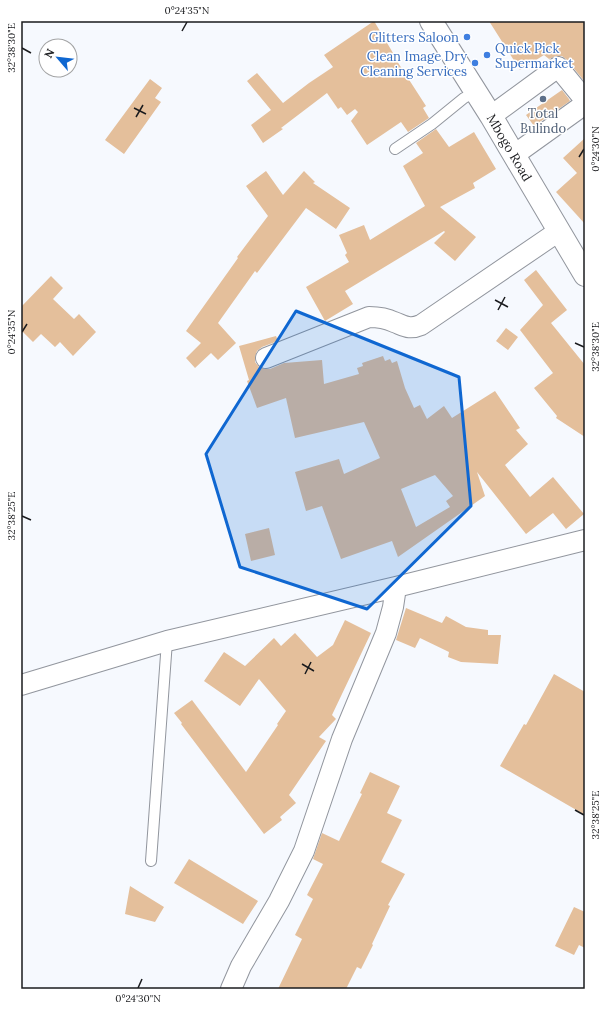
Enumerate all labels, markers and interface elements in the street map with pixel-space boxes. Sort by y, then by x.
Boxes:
text: 0°24'35"N [165,4,210,17]
text: 32°38'30"E [5,23,18,73]
place label: Glitters Saloon [369,29,459,46]
marker: Glitters Saloon [462,32,472,42]
north arrow [38,38,78,78]
place label: Quick Pick Supermarket [495,40,573,72]
text: N [41,46,58,60]
place label: Clean Image Dry Cleaning Services [360,48,467,80]
marker: Quick Pick Supermarket [482,50,492,60]
marker: Clean Image Dry Cleaning Services [470,58,480,68]
marker: Total Bulindo [538,94,548,104]
place label: Total Bulindo [520,105,567,137]
street label: Mbogo Road [483,111,536,185]
text: 0°24'30"N [589,126,602,172]
text: 0°24'35"N [5,309,18,354]
text: 32°38'30"E [589,322,602,372]
text: 32°38'25"E [5,492,18,540]
text: 32°38'25"E [589,791,602,839]
text: 0°24'30"N [115,992,161,1005]

